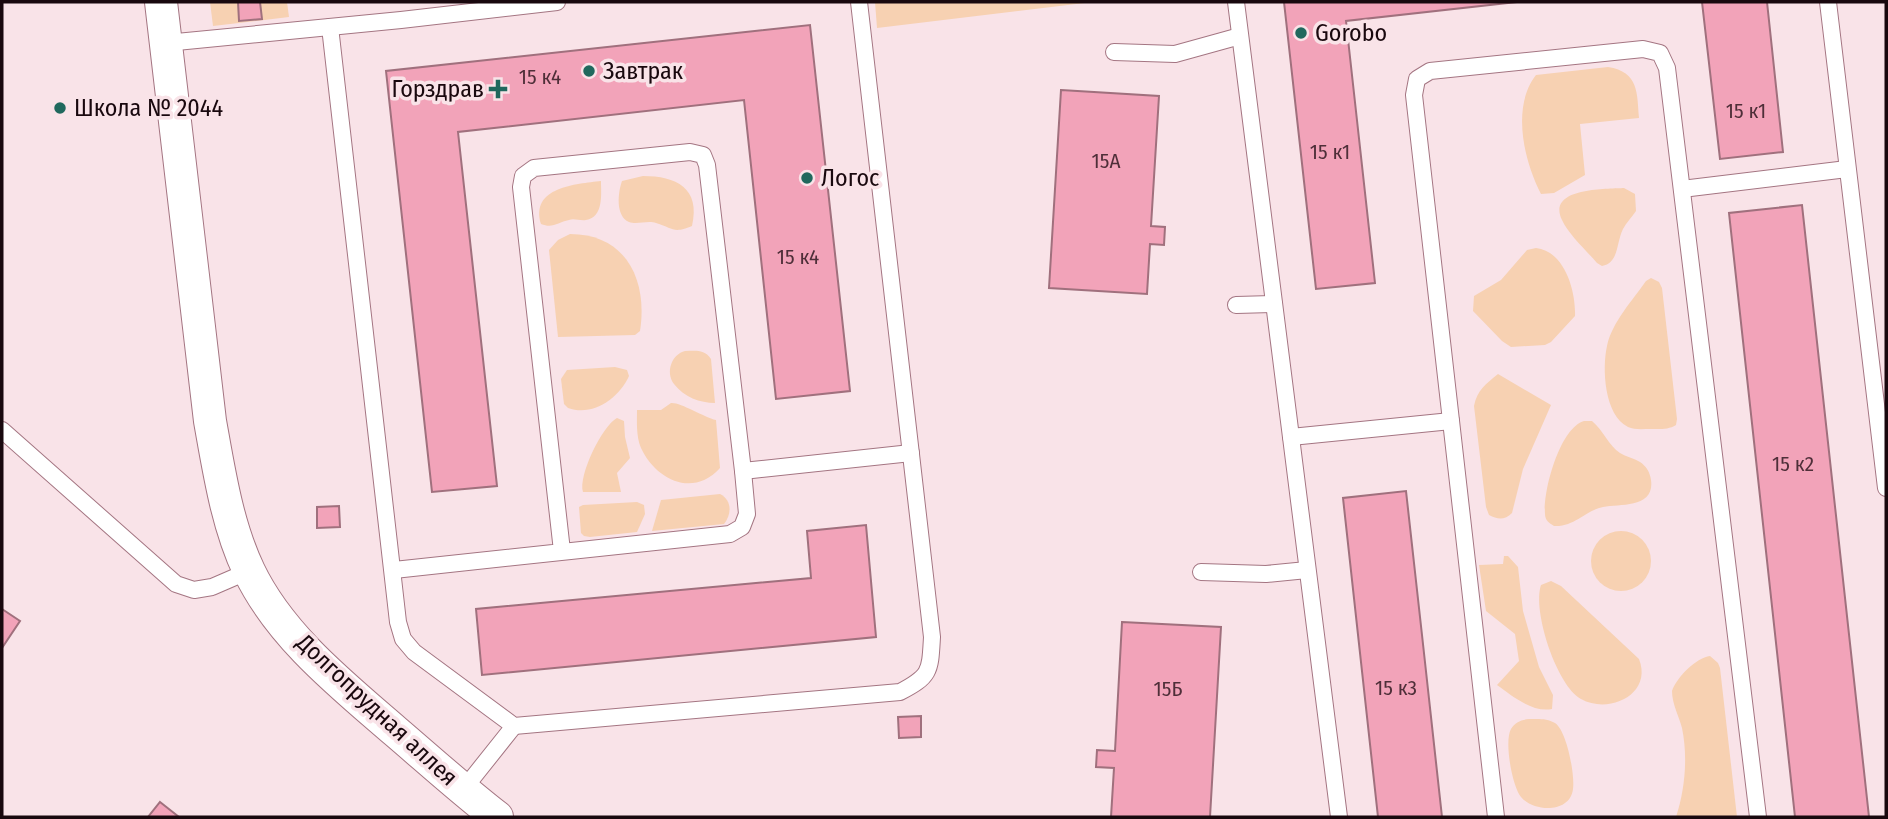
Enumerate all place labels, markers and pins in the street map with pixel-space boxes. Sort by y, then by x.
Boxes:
place label: Gorobo [1315,19,1387,47]
marker: Gorobo [1293,25,1309,41]
place label: Завтрак [603,57,684,85]
marker: Завтрак [581,63,597,79]
place label: Горздрав [392,75,484,103]
marker: Горздрав [490,81,506,97]
place label: Школа № 2044 [74,94,223,122]
marker: Школа № 2044 [52,100,68,116]
place label: Логос [821,164,879,192]
marker: Логос [799,170,815,186]

